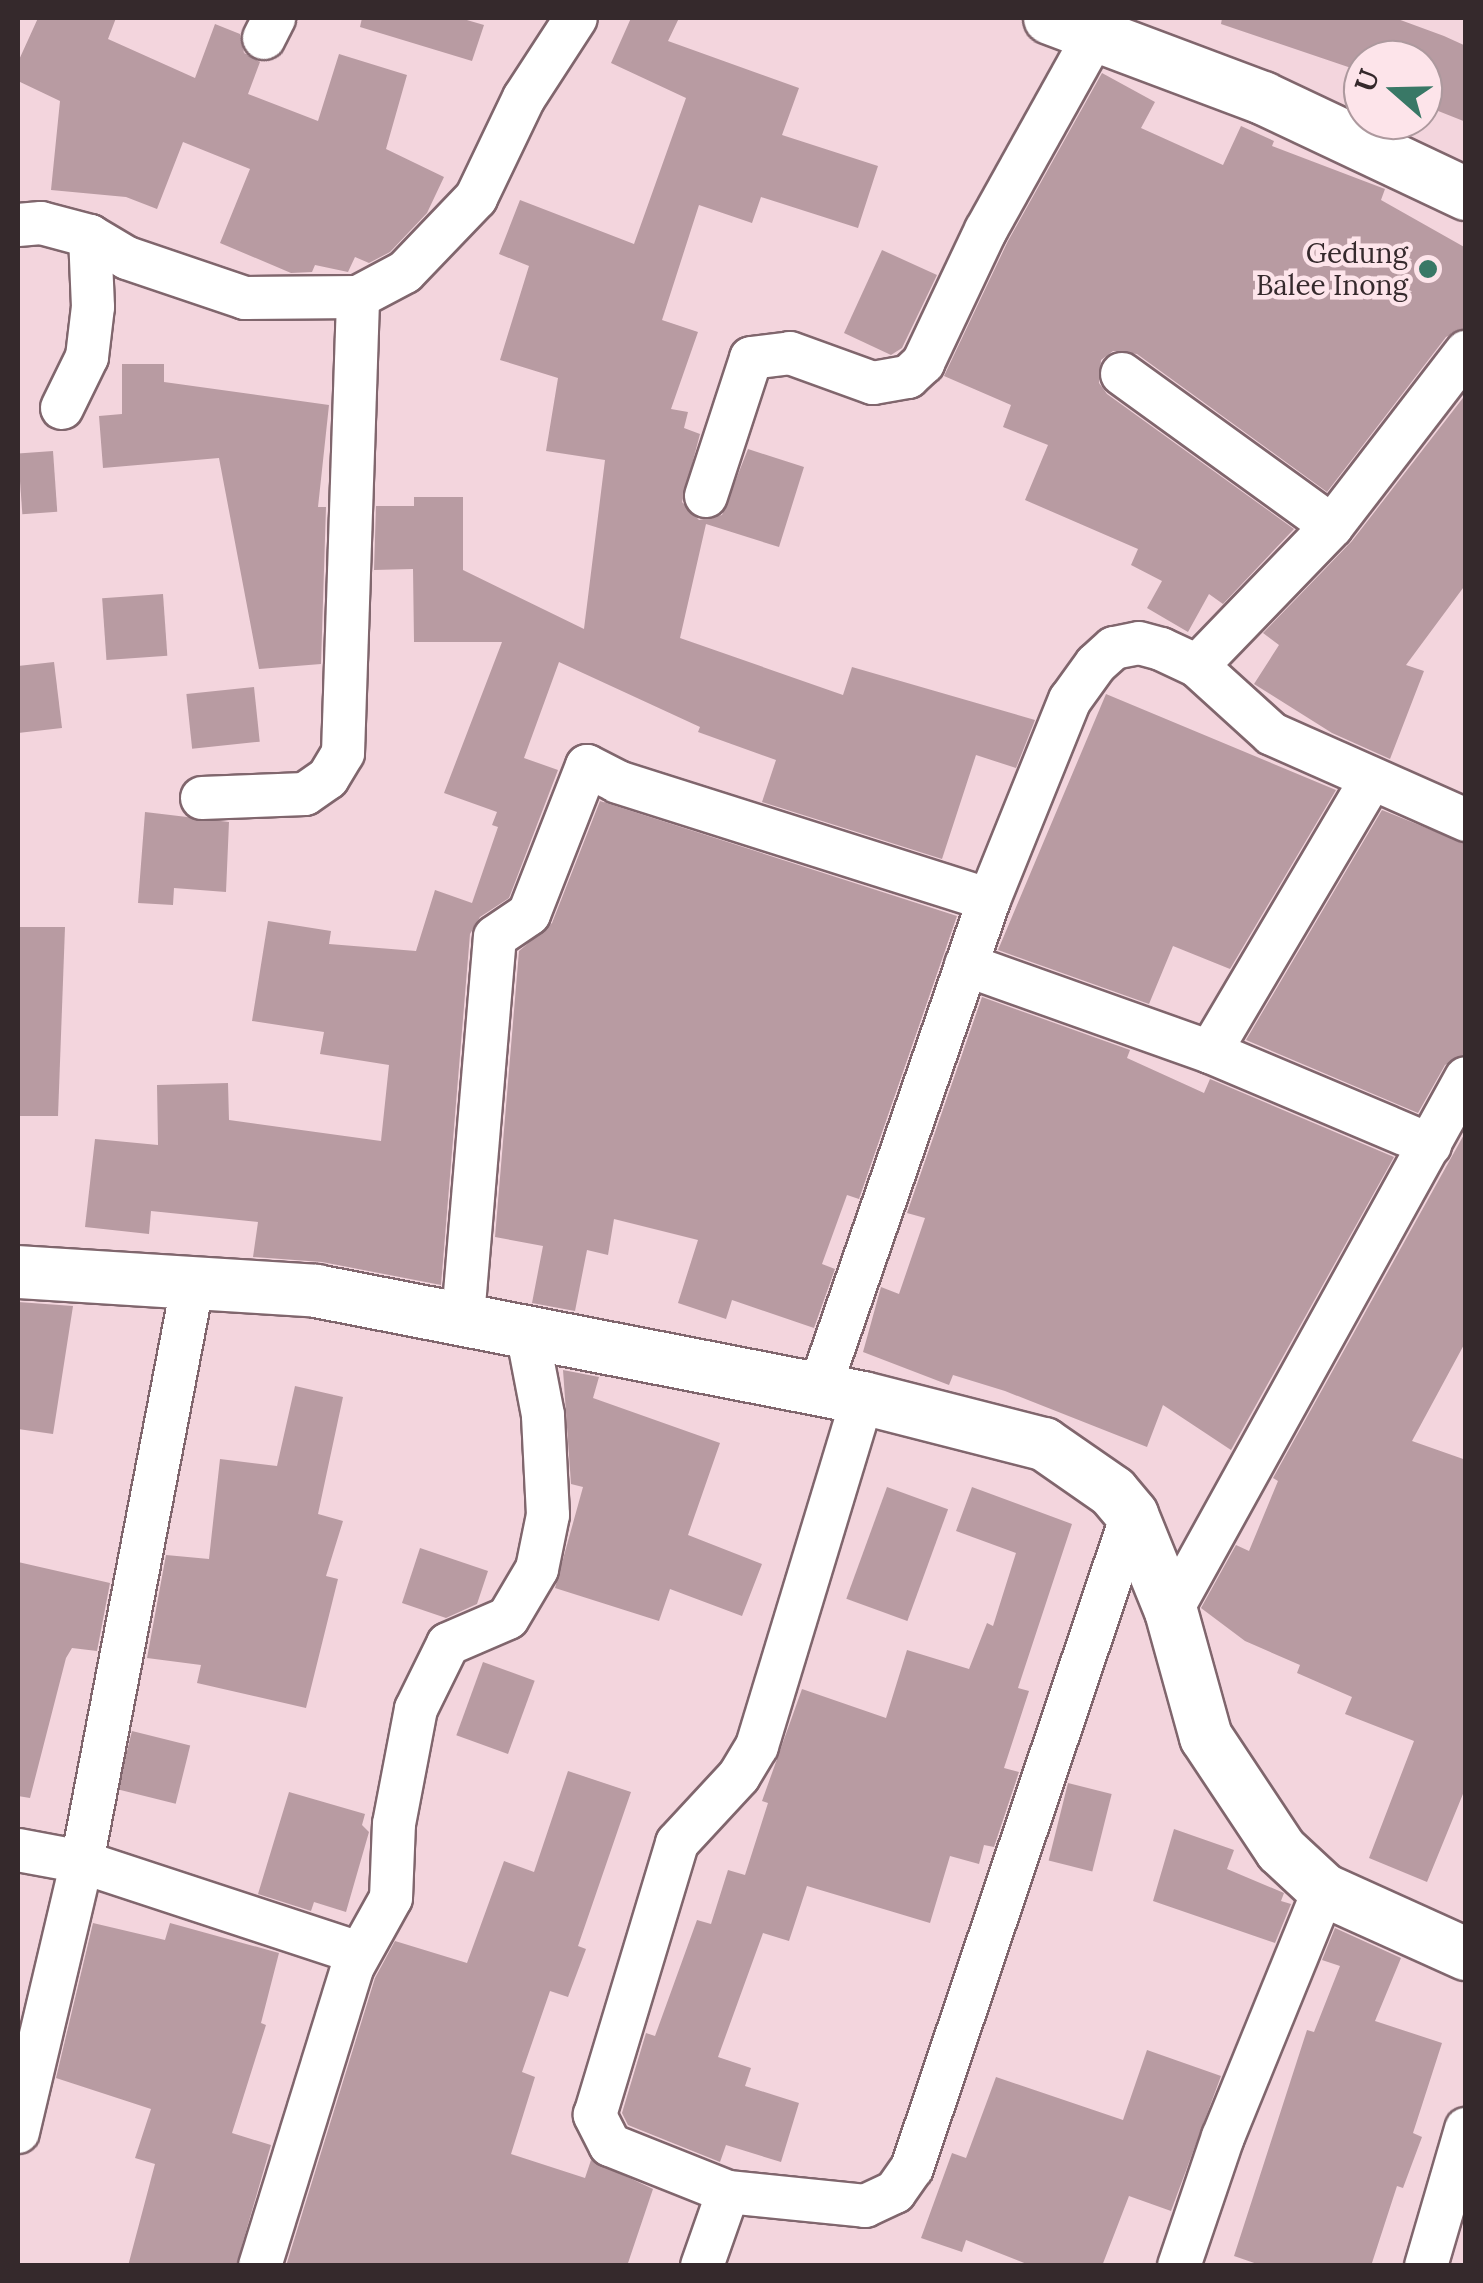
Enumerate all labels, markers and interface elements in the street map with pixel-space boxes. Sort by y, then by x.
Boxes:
north arrow [1343,40,1443,140]
text: U [1346,64,1387,97]
place label: Gedung Balee Inong [1256,236,1408,302]
marker: Gedung Balee Inong [1417,258,1439,280]

